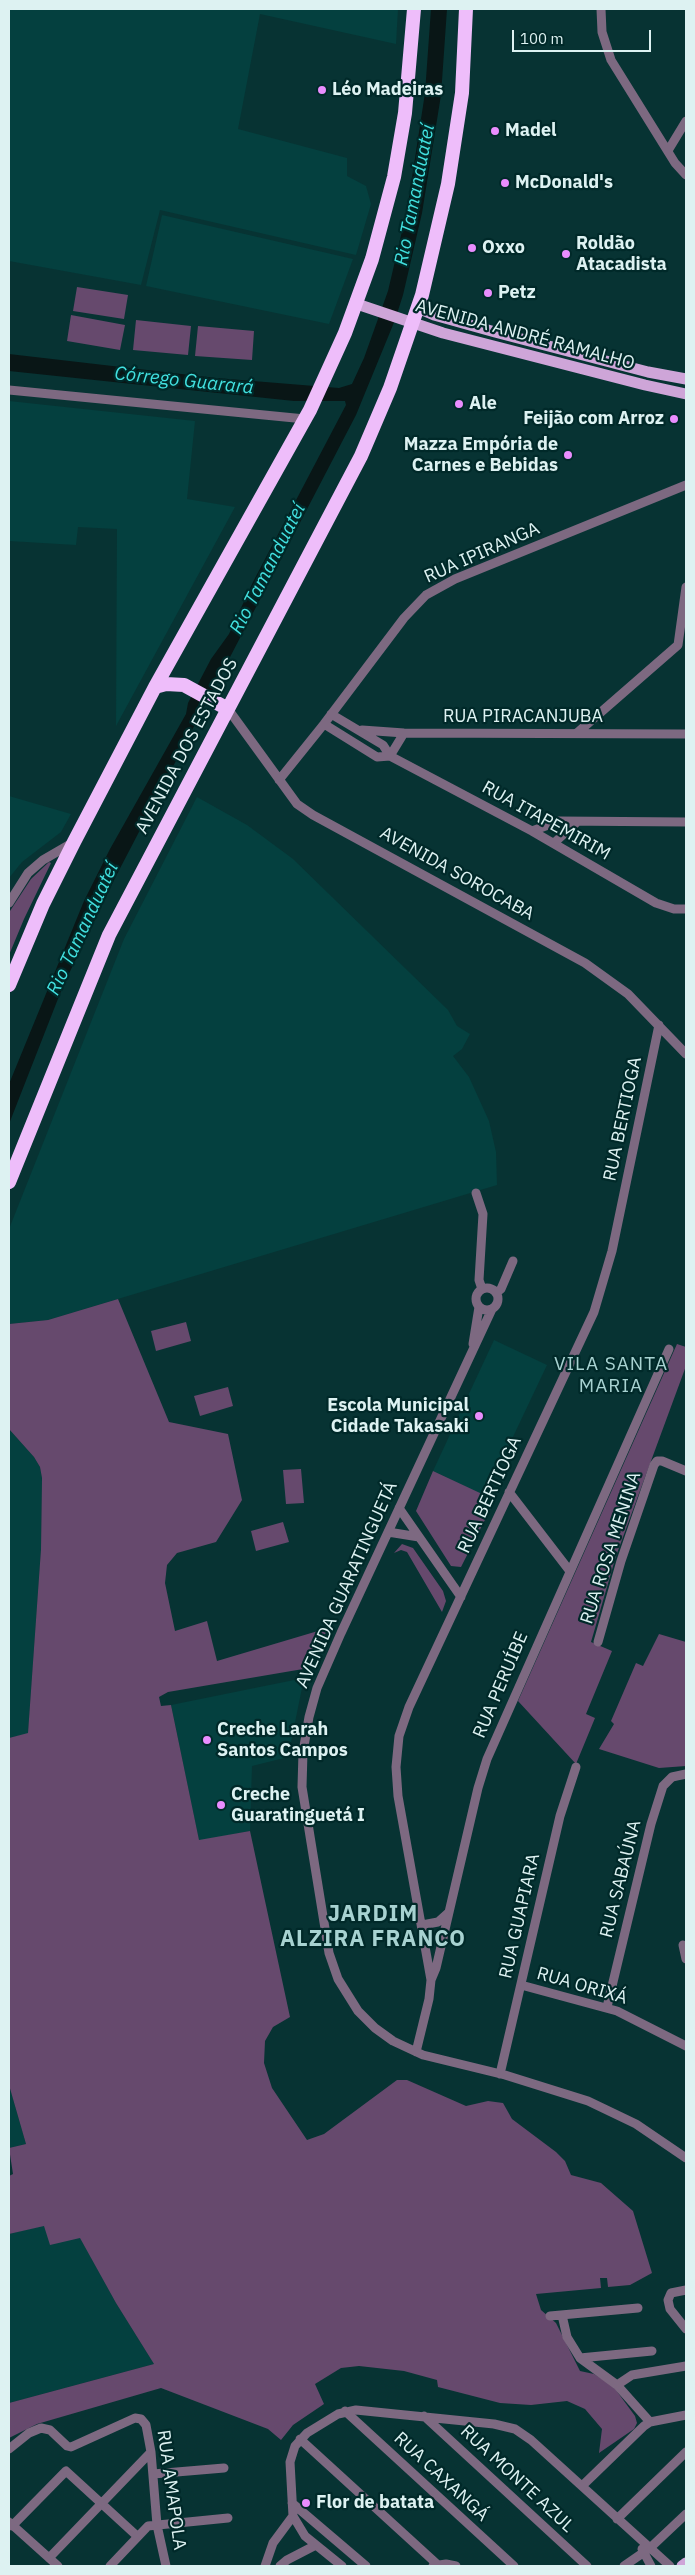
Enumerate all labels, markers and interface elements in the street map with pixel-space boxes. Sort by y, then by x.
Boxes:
scale bar [515,20,654,52]
text: 100 m [520,29,564,48]
place label: Léo Madeiras [332,79,443,101]
marker: Léo Madeiras [316,84,328,96]
place label: Madel [505,120,556,142]
water label: Rio Tamanduateí [390,122,440,268]
marker: Madel [489,125,501,137]
place label: McDonald's [515,172,613,194]
marker: McDonald's [499,177,511,189]
place label: Roldão Atacadista [576,233,667,276]
place label: Oxxo [482,237,525,259]
marker: Oxxo [466,242,478,254]
marker: Roldão Atacadista [560,248,572,260]
place label: Petz [498,282,536,304]
marker: Petz [482,287,494,299]
street label: AVENIDA ANDRÉ RAMALHO [413,295,637,375]
water label: Córrego Guarará [113,362,255,400]
place label: Ale [469,393,497,415]
marker: Ale [453,398,465,410]
place label: Feijão com Arroz [523,408,664,430]
marker: Feijão com Arroz [668,413,680,425]
place label: Mazza Empória de Carnes e Bebidas [404,434,558,476]
marker: Mazza Empória de Carnes e Bebidas [562,449,574,461]
water label: Rio Tamanduateí [225,500,311,638]
street label: RUA IPIRANGA [421,518,543,588]
street label: AVENIDA DOS ESTADOS [131,654,243,838]
street label: RUA PIRACANJUBA [443,706,603,728]
street label: RUA ITAPEMIRIM [478,777,614,865]
street label: AVENIDA SOROCABA [376,823,538,925]
water label: Rio Tamanduateí [42,859,124,999]
street label: RUA BERTIOGA [599,1055,647,1183]
district label: VILA SANTA MARIA [553,1354,669,1398]
place label: Escola Municipal Cidade Takasaki [327,1395,469,1438]
marker: Escola Municipal Cidade Takasaki [473,1410,485,1422]
street label: RUA BERTIOGA [453,1433,527,1557]
street label: RUA ROSA MENINA [576,1469,646,1627]
street label: AVENIDA GUARATINGUETÁ [292,1478,402,1692]
street label: RUA PERUÍBE [469,1629,533,1741]
place label: Creche Larah Santos Campos [217,1719,348,1762]
marker: Creche Larah Santos Campos [201,1734,213,1746]
place label: Creche Guaratinguetá I [231,1784,365,1826]
marker: Creche Guaratinguetá I [215,1799,227,1811]
street label: RUA SABAÚNA [596,1818,646,1940]
street label: RUA GUAPIARA [495,1851,545,1981]
district label: JARDIM ALZIRA FRANCO [278,1902,468,1954]
street label: RUA ORIXÁ [534,1963,630,2009]
street label: RUA MONTE AZUL [456,2421,578,2537]
street label: RUA AMAPOLA [152,2428,190,2552]
street label: RUA CAXANGÁ [389,2428,493,2526]
place label: Flor de batata [316,2492,434,2514]
marker: Flor de batata [300,2497,312,2509]

